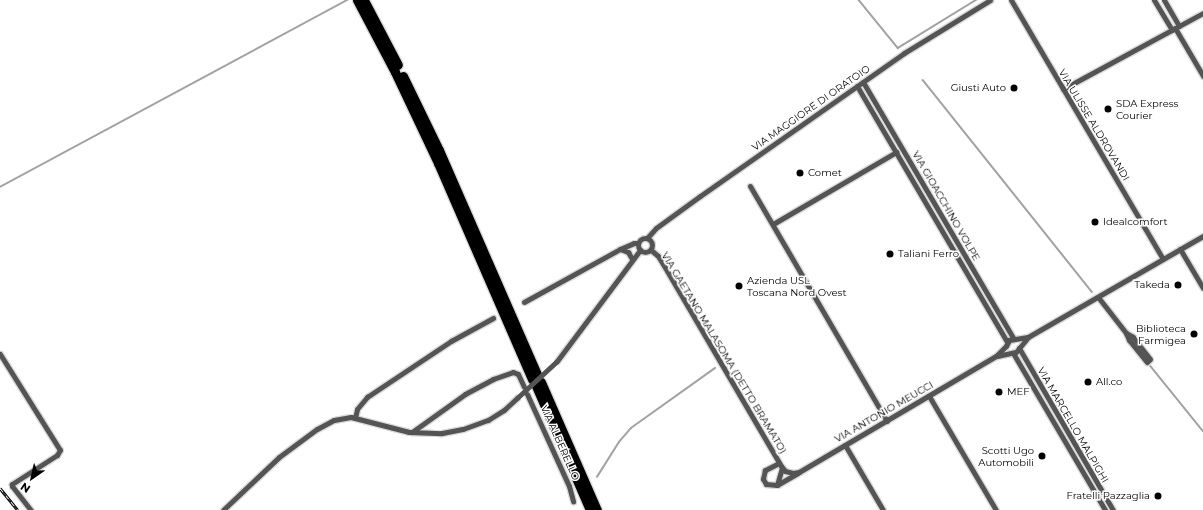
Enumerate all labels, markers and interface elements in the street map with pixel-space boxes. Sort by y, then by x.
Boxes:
street label: VIA MAGGIORE DI ORATOIO [750,63,872,153]
street label: VIA ULISSE ALDROVANDI [1056,67,1132,183]
place label: Giusti Auto [951,82,1006,94]
marker: Giusti Auto [1009,83,1019,93]
place label: SDA Express Courier [1116,97,1178,120]
marker: SDA Express Courier [1103,104,1113,114]
street label: VIA GIOACCHINO VOLPE [910,149,982,263]
place label: Comet [808,167,842,179]
marker: Comet [795,168,805,178]
place label: Idealcomfort [1103,216,1167,228]
marker: Idealcomfort [1090,217,1100,227]
place label: Taliani Ferro [898,248,959,260]
marker: Taliani Ferro [885,249,895,259]
street label: VIA GAETANO MALASOMA (DETTO BRAMATO) [659,250,789,456]
place label: Azienda USL Toscana Nord Ovest [747,274,846,298]
place label: Takeda [1134,279,1170,291]
marker: Takeda [1173,280,1183,290]
marker: Azienda USL Toscana Nord Ovest [734,281,744,291]
place label: Biblioteca Farmigea [1136,322,1186,346]
marker: Biblioteca Farmigea [1189,329,1199,339]
street label: VIA MARCELLO MALPIGHI [1035,365,1111,485]
place label: All.co [1096,376,1122,388]
marker: All.co [1083,377,1093,387]
street label: VIA ANTONIO MEUCCI [832,379,936,445]
place label: MEF [1007,386,1030,398]
marker: MEF [994,387,1004,397]
street label: VIA ALBERELLO [538,404,582,482]
place label: Scotti Ugo Automobili [978,444,1034,468]
marker: Scotti Ugo Automobili [1037,451,1047,461]
north arrow [12,458,52,498]
text: N [18,480,33,496]
place label: Fratelli Pazzaglia [1066,490,1150,502]
marker: Fratelli Pazzaglia [1153,491,1163,501]

